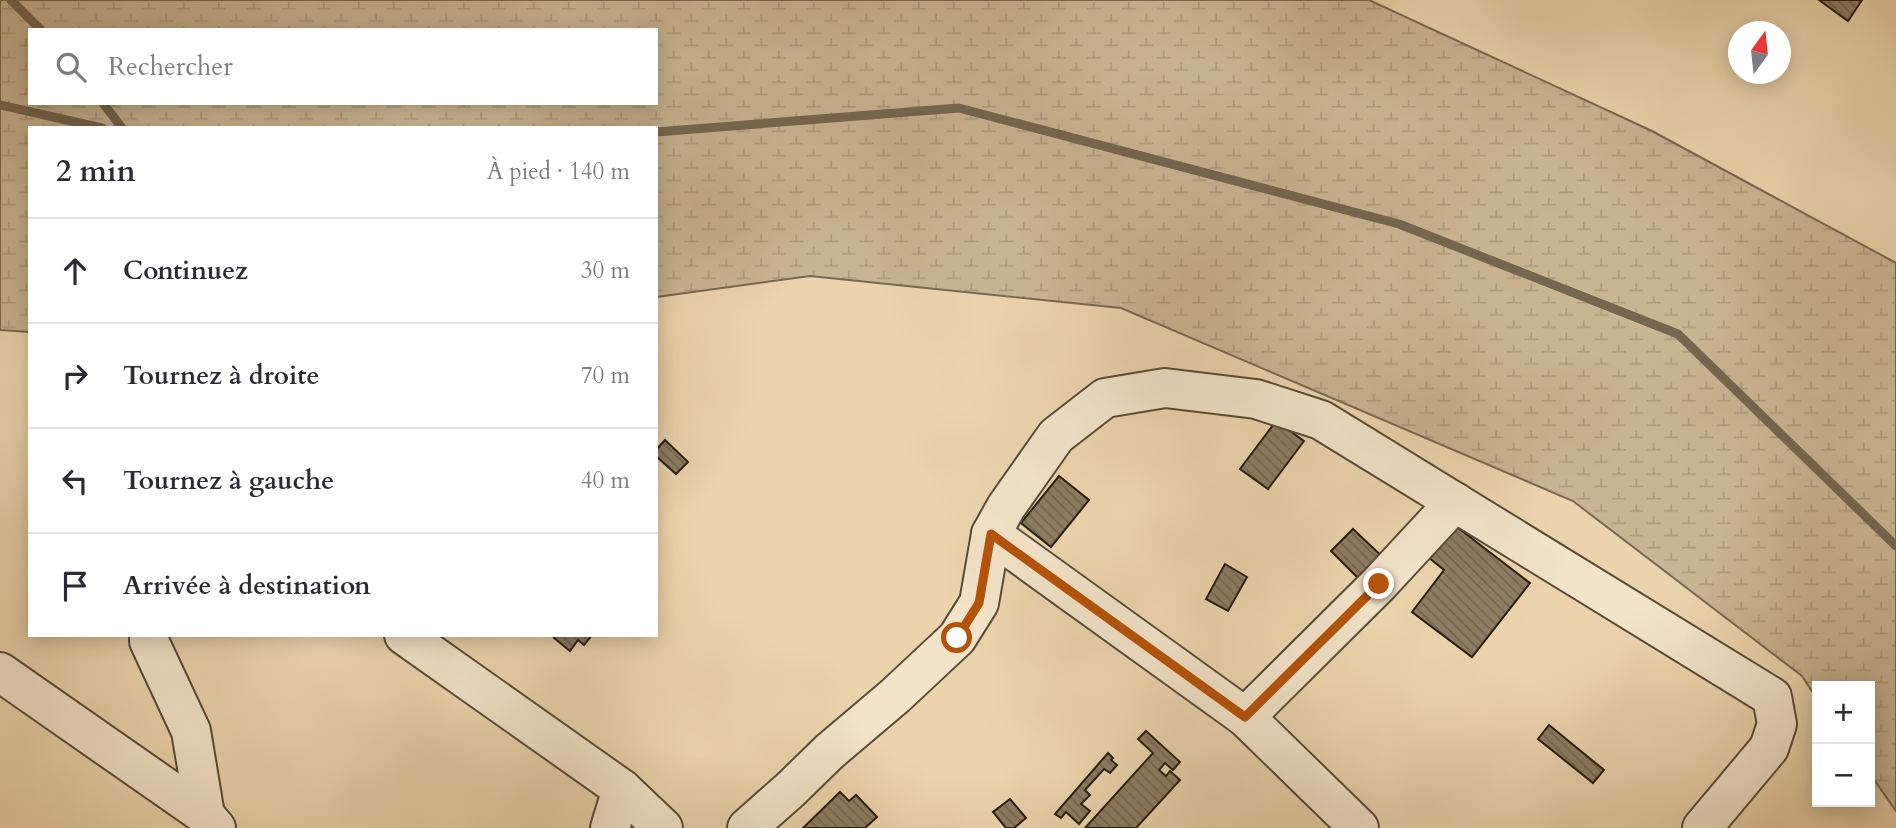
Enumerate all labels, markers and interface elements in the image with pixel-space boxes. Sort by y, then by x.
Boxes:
north arrow [1728,21,1791,84]
search box [28,28,658,105]
icon: search [52,48,90,86]
text: Rechercher [108,49,233,84]
text: 2 min [56,151,136,192]
text: À pied · 140 m [487,156,630,187]
icon: ahead [56,252,94,290]
text: Continuez [123,253,248,288]
text: 30 m [581,255,630,286]
icon: right [56,357,94,395]
text: Tournez à droite [123,358,319,393]
text: 70 m [581,360,630,391]
icon: left [56,462,94,500]
text: Tournez à gauche [123,463,334,498]
text: 40 m [581,465,630,496]
icon: arrive [56,567,94,605]
text: Arrivée à destination [123,568,371,603]
route end [1363,568,1394,599]
route start [941,622,972,653]
map controls [1812,681,1875,807]
button: + [1812,681,1875,744]
button: − [1812,744,1875,807]

